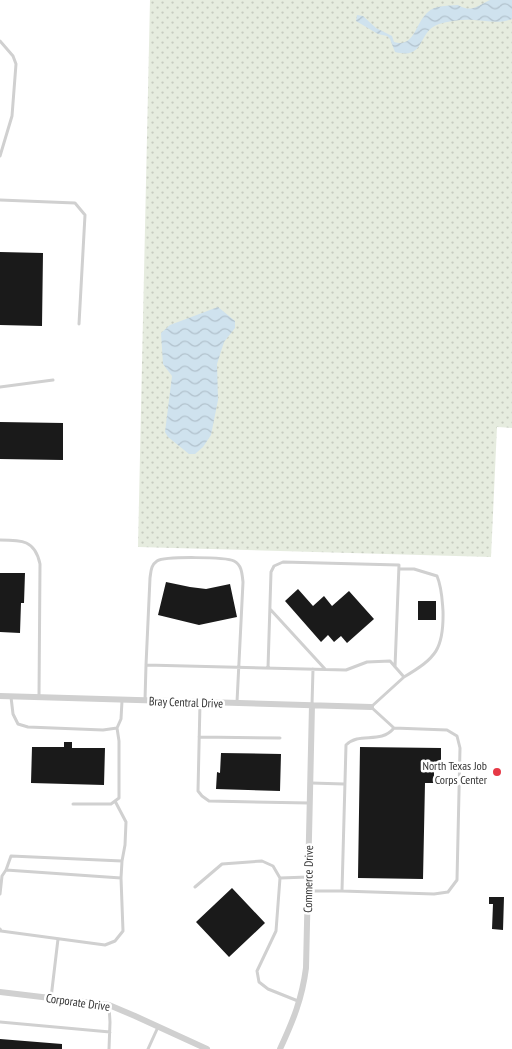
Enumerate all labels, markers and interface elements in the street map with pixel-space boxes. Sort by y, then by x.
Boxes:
street label: Bray Central Drive [149,693,223,711]
place label: North Texas Job Corps Center [422,758,488,787]
marker: North Texas Job Corps Center [491,766,503,778]
street label: Commerce Drive [300,845,316,913]
street label: Corporate Drive [45,990,111,1014]

